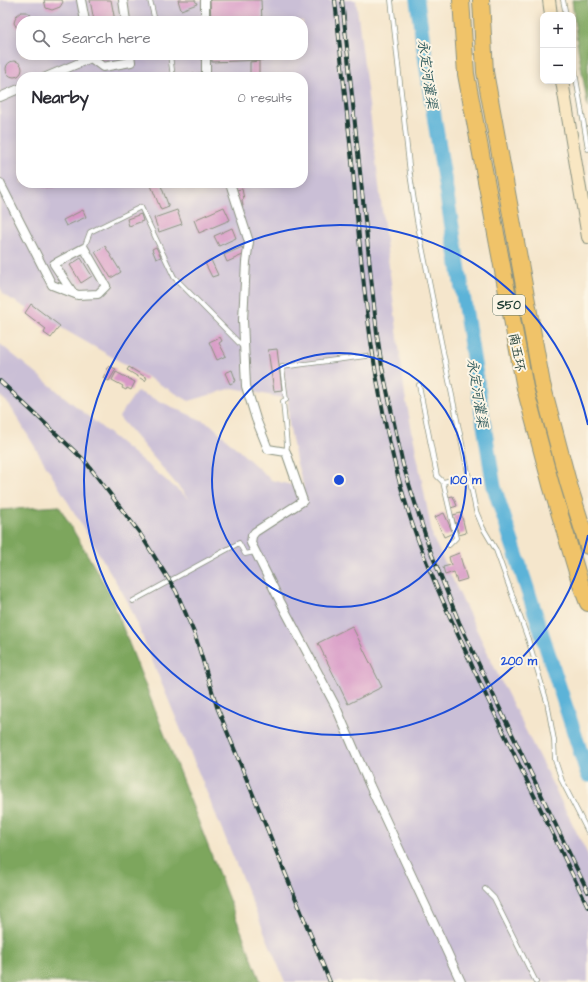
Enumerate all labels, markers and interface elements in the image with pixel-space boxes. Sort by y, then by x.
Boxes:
map controls [540,12,576,84]
button: + [540,12,576,48]
search box [16,16,308,60]
icon: search [30,27,52,49]
text: Search here [62,28,151,49]
water label: 永定河灌渠 [412,38,442,111]
button: − [540,48,576,84]
text: Nearby [32,86,89,110]
text: 0 results [237,89,292,107]
road number: S50 [493,295,525,315]
street label: 南五环 [504,331,530,373]
water label: 永定河灌渠 [462,357,493,430]
text: 100 m [451,472,482,489]
centre of rings [332,473,346,487]
text: 200 m [500,653,538,670]

